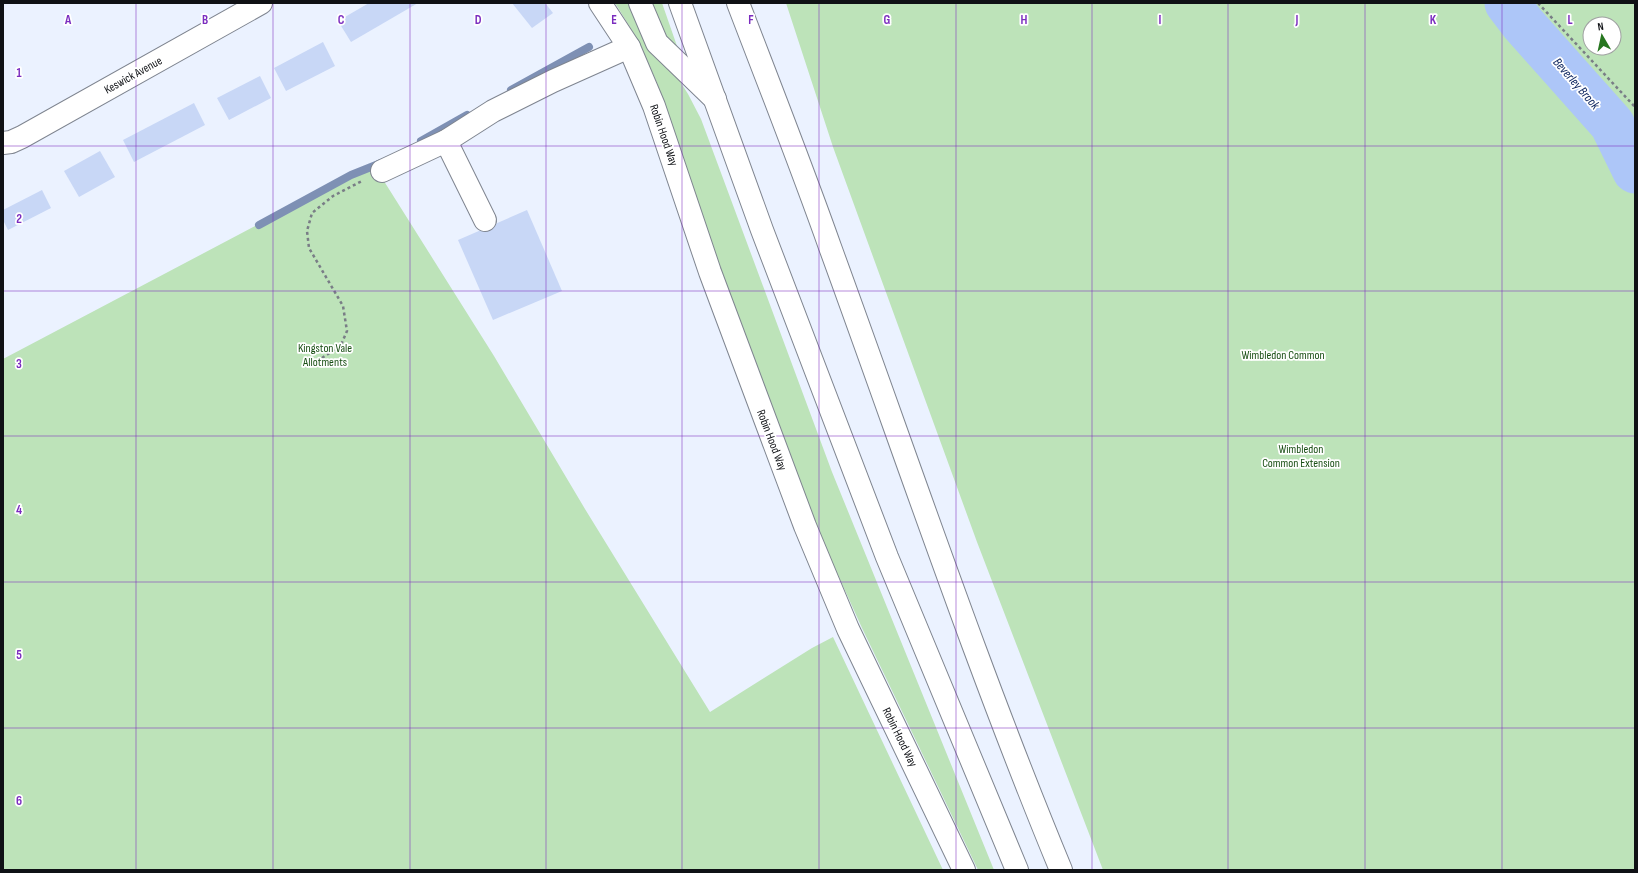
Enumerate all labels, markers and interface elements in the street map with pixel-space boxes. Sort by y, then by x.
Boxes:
text: A [64,12,72,28]
text: B [202,12,208,28]
text: C [338,12,345,28]
text: D [475,12,482,28]
text: E [611,12,617,28]
text: F [748,12,754,28]
text: G [884,12,891,28]
text: H [1021,12,1028,28]
text: I [1159,12,1162,28]
text: J [1295,12,1299,28]
text: K [1430,12,1437,28]
text: L [1567,12,1573,28]
north arrow [1582,16,1622,56]
text: N [1597,20,1605,33]
street label: Keswick Avenue [102,53,165,98]
water label: Beverley Brook [1550,55,1604,114]
text: 1 [16,65,22,81]
street label: Robin Hood Way [646,102,681,168]
text: 2 [16,211,22,227]
park label: Kingston Vale Allotments [298,341,352,370]
park label: Wimbledon Common [1241,348,1325,363]
text: 3 [16,356,22,372]
street label: Robin Hood Way [753,407,790,473]
park label: Wimbledon Common Extension [1262,442,1340,471]
text: 4 [16,502,22,518]
text: 5 [16,647,22,663]
street label: Robin Hood Way [879,705,921,770]
text: 6 [16,793,22,809]

